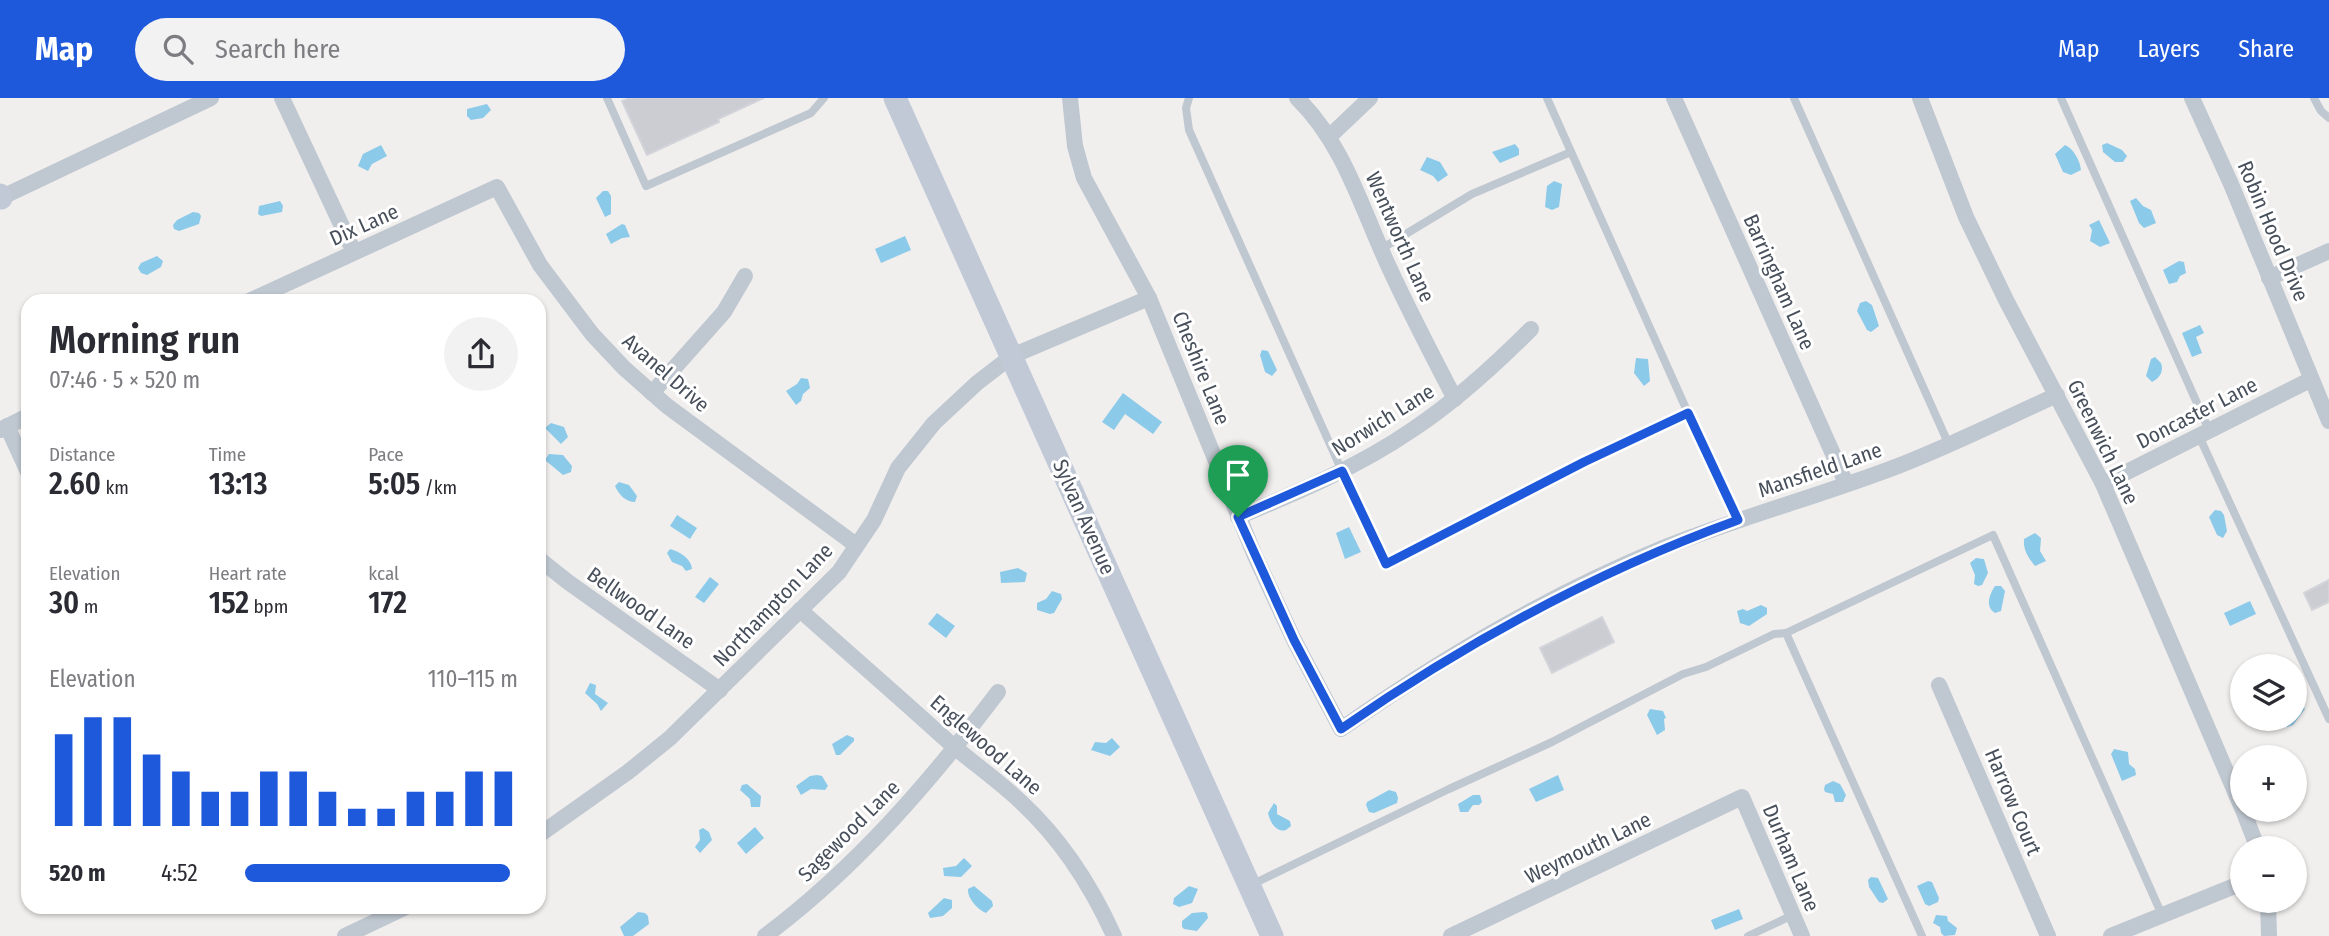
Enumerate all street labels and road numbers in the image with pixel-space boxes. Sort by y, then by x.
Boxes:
street label: Robin Hood Drive [2232,157,2314,305]
street label: Wentworth Lane [1360,168,1440,306]
street label: Dix Lane [326,198,402,252]
street label: Barringham Lane [1737,210,1821,354]
street label: Cheshire Lane [1166,307,1236,429]
street label: Avanel Drive [617,328,715,418]
street label: Doncaster Lane [2132,371,2262,455]
street label: Greenwich Lane [2062,375,2144,509]
street label: Norwich Lane [1327,378,1439,462]
street label: Mansfield Lane [1755,437,1885,503]
street label: Sylvan Avenue [1047,455,1121,579]
street label: Northampton Lane [708,538,838,672]
street label: Bellwood Lane [582,561,700,655]
street label: Englewood Lane [925,689,1047,801]
street label: Harrow Court [1979,745,2047,859]
street label: Sagewood Lane [793,775,905,887]
street label: Durham Lane [1757,801,1825,915]
street label: Weymouth Lane [1521,806,1655,890]

